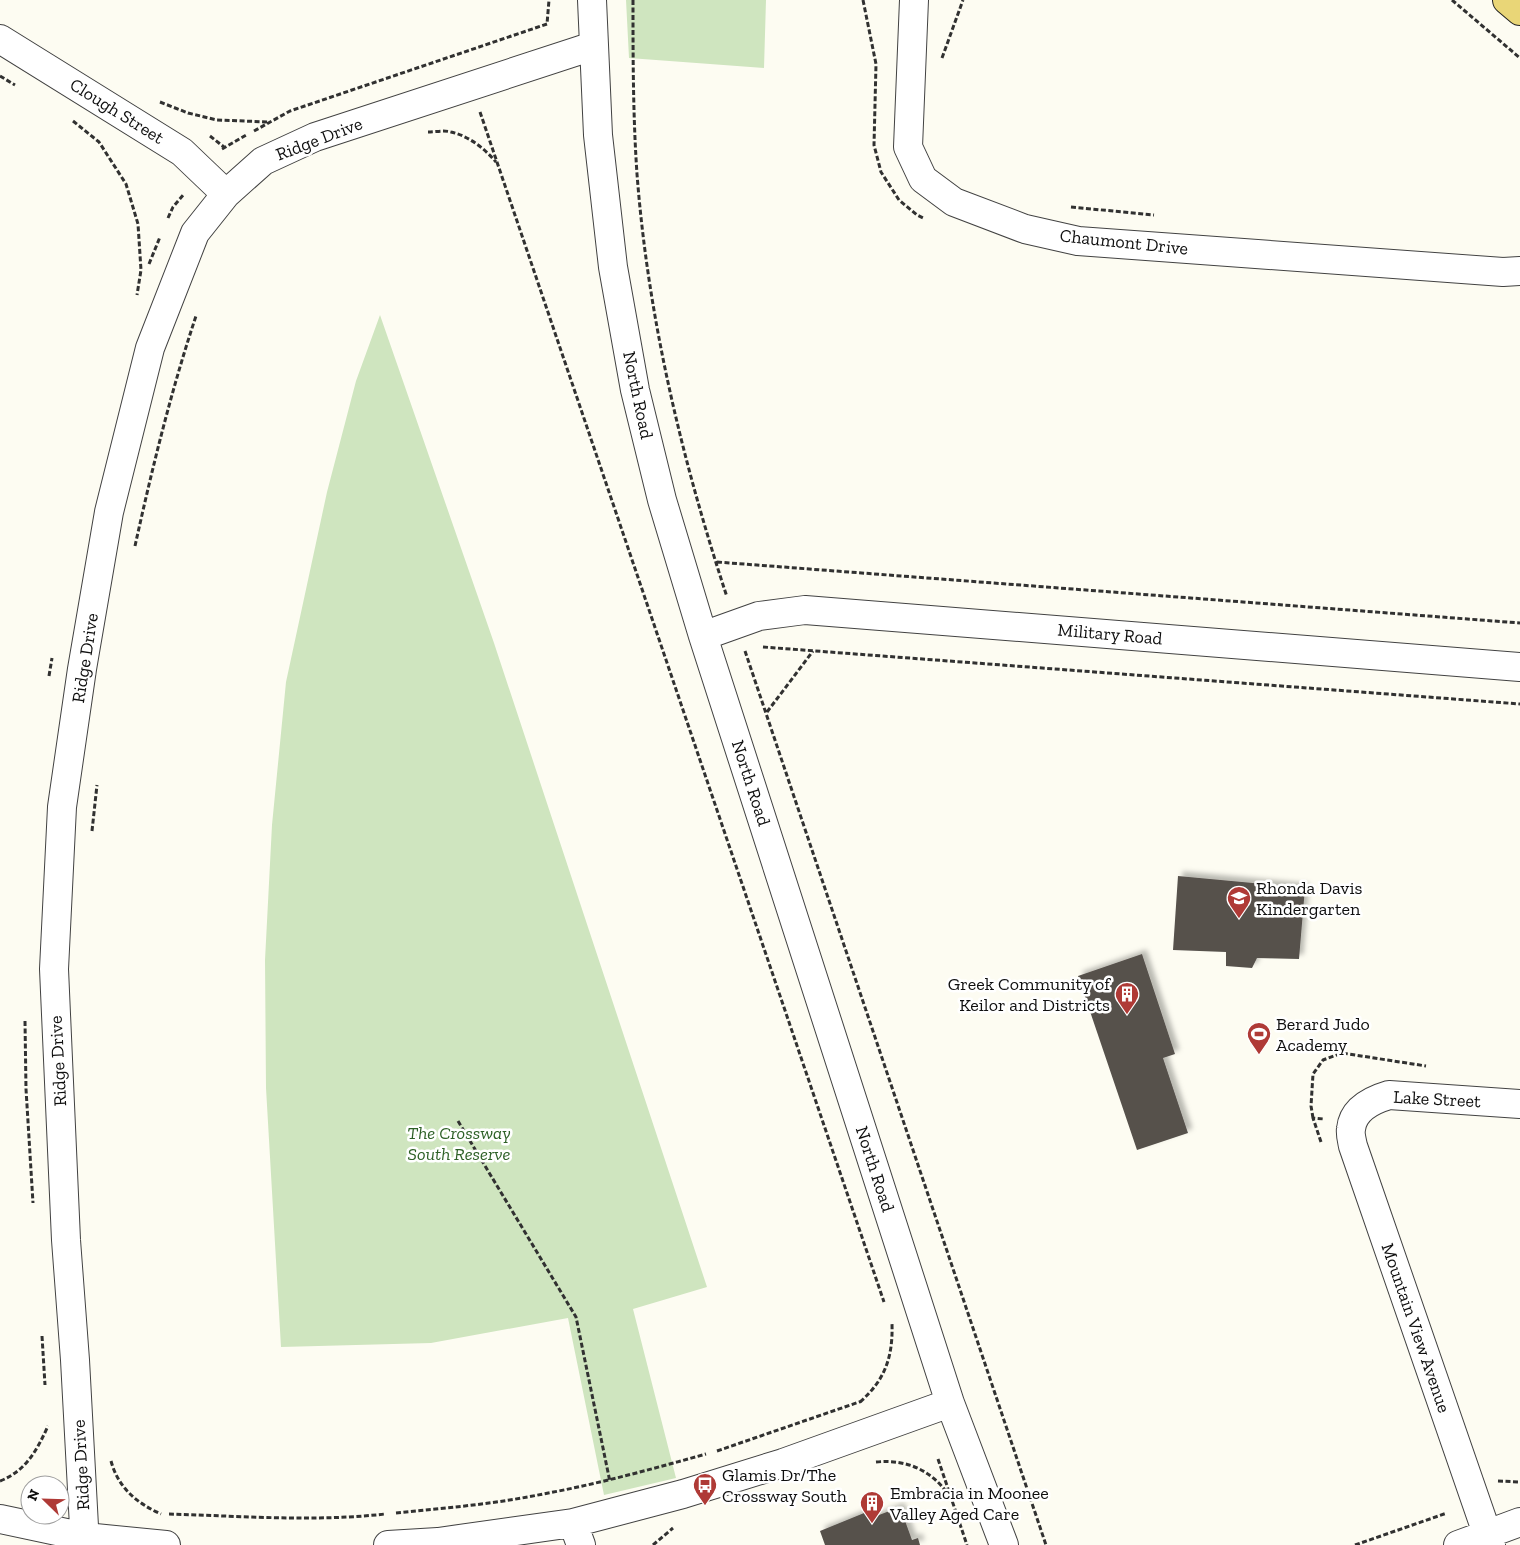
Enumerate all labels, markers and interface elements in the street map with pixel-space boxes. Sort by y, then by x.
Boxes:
street label: Clough Street [66,73,168,149]
street label: Ridge Drive [273,112,365,166]
street label: Chaumont Drive [1059,224,1189,260]
street label: North Road [618,349,658,441]
street label: Ridge Drive [67,611,103,705]
street label: Military Road [1057,618,1163,650]
street label: North Road [727,737,775,829]
place label: Rhonda Davis Kindergarten [1256,877,1363,920]
school or university icon: Rhonda Davis Kindergarten [1226,885,1252,919]
place label: Greek Community of Keilor and Districts [948,973,1111,1016]
building icon: Greek Community of Keilor and Districts [1114,981,1140,1015]
place label: Berard Judo Academy [1276,1013,1370,1056]
street label: Ridge Drive [45,1015,71,1107]
sports icon: Berard Judo Academy [1246,1021,1272,1055]
street label: Lake Street [1393,1086,1482,1112]
park label: The Crossway South Reserve [407,1122,511,1165]
street label: North Road [851,1123,899,1215]
street label: Mountain View Avenue [1377,1240,1455,1416]
street label: Ridge Drive [68,1419,94,1511]
place label: Glamis Dr/The Crossway South [722,1464,847,1507]
bus stop icon: Glamis Dr/The Crossway South [692,1472,718,1506]
north arrow [20,1475,70,1525]
place label: Embracia in Moonee Valley Aged Care [889,1482,1049,1525]
text: N [24,1487,44,1503]
building icon: Embracia in Moonee Valley Aged Care [859,1490,885,1524]

